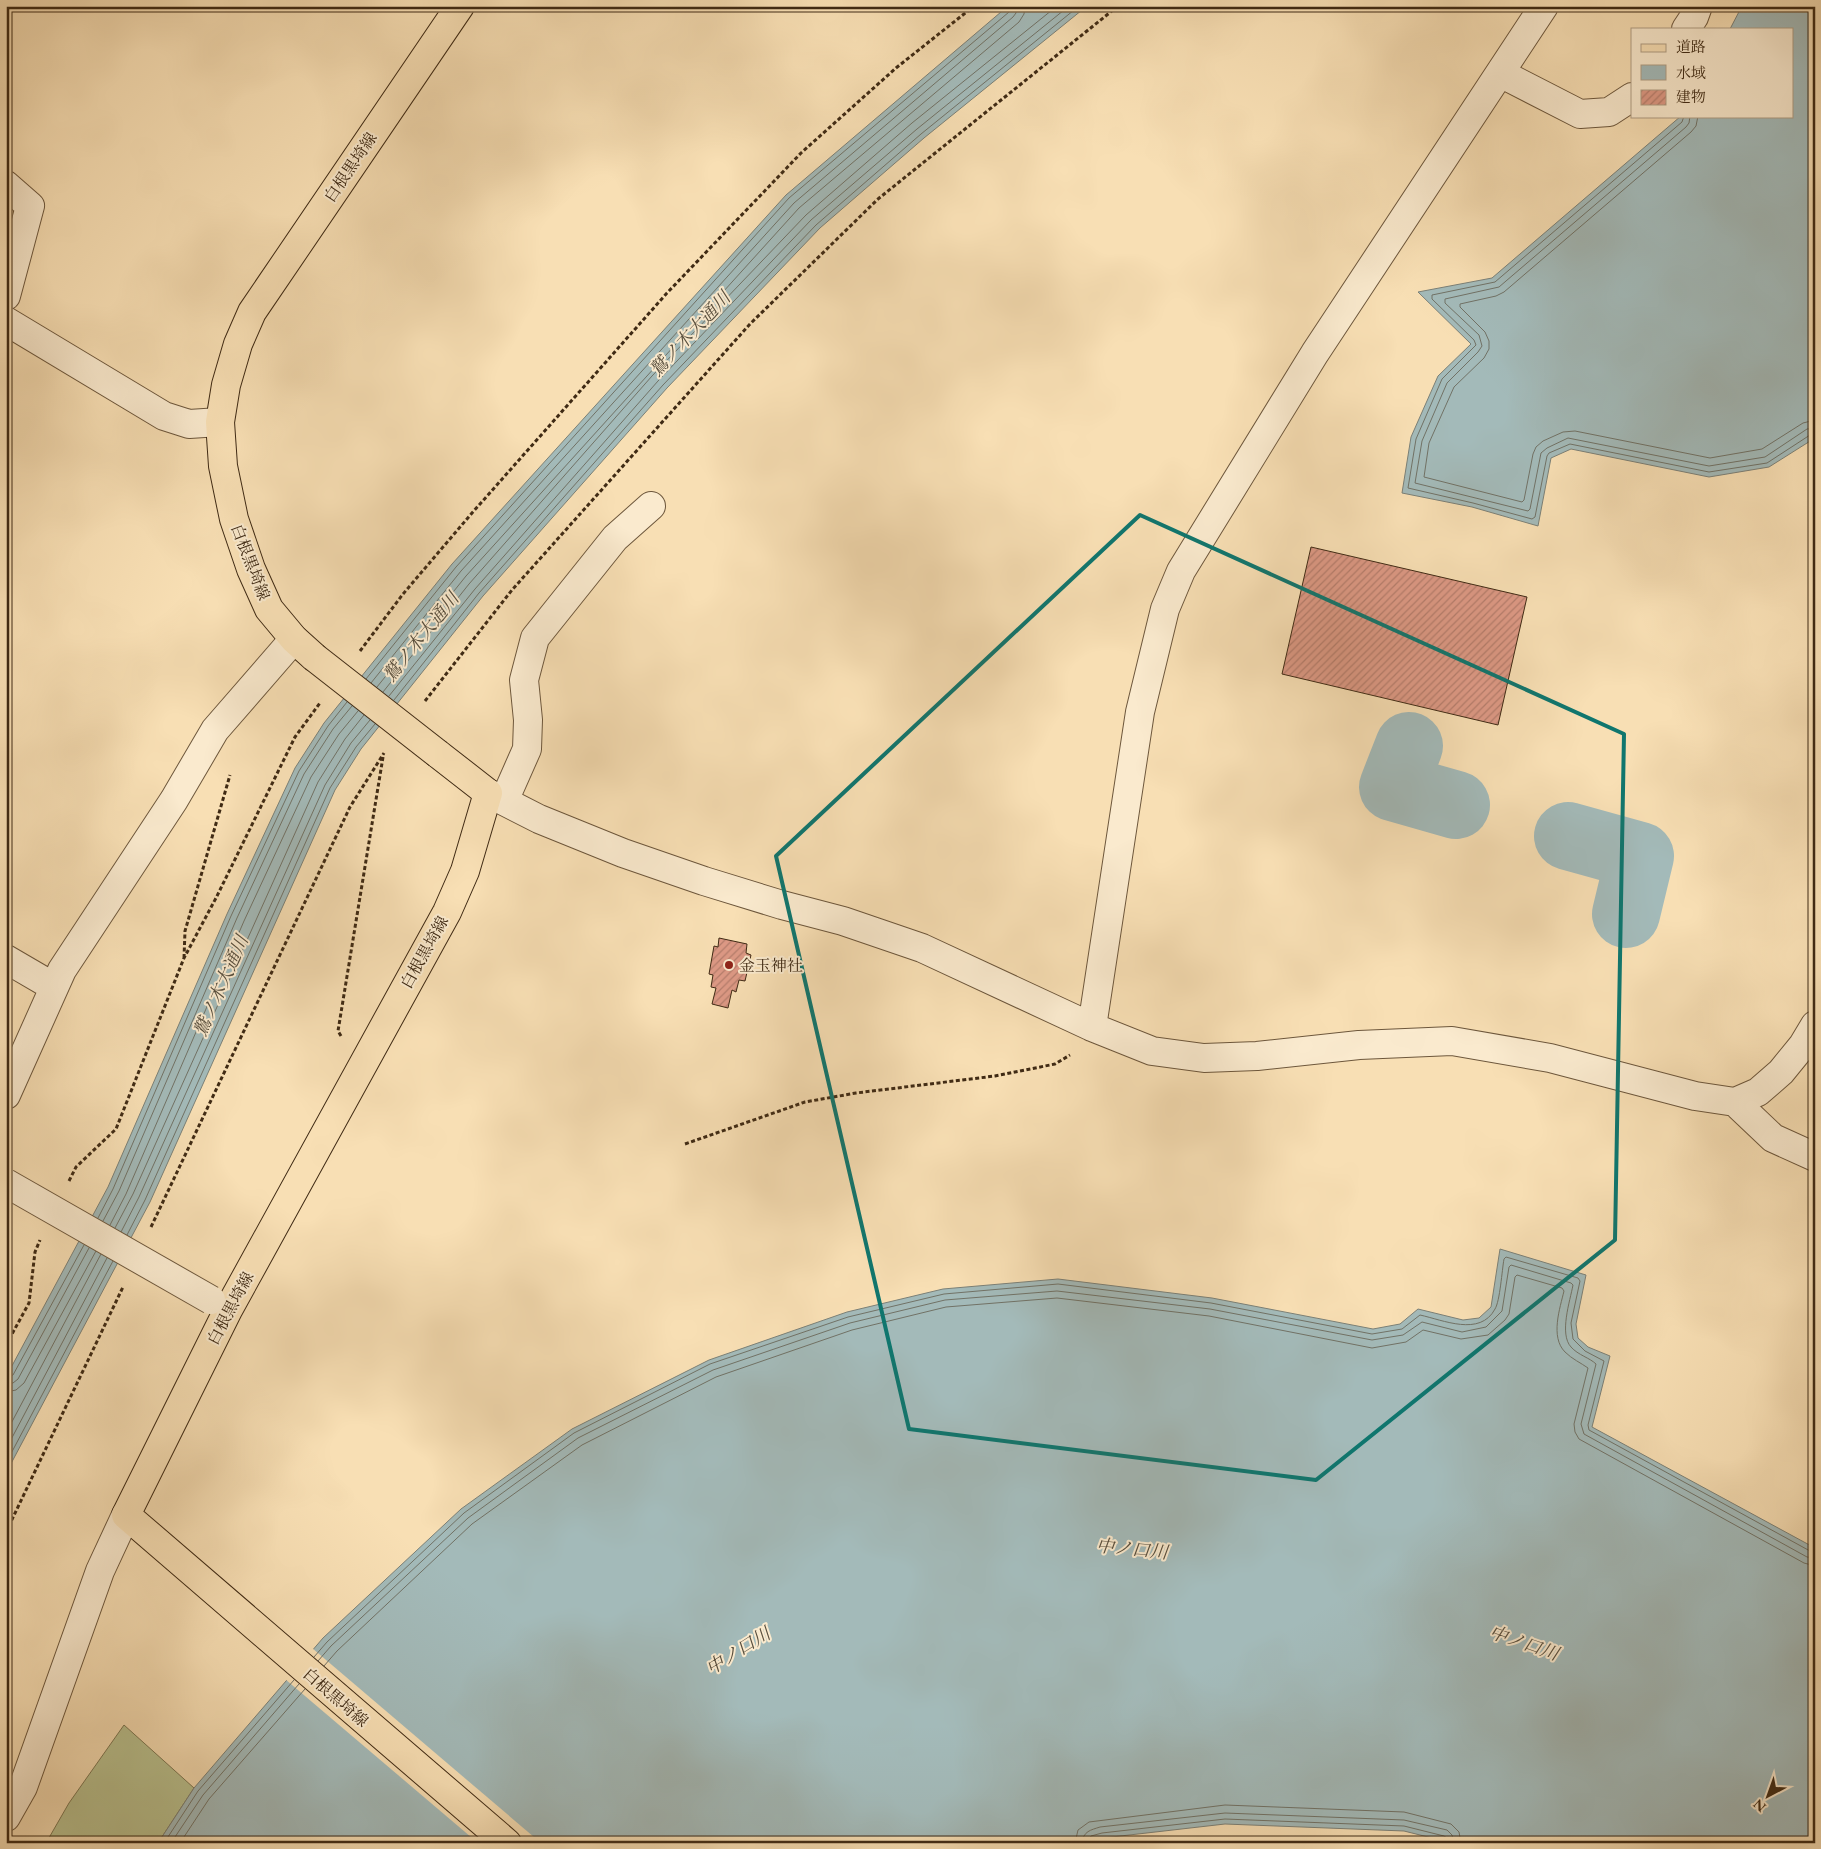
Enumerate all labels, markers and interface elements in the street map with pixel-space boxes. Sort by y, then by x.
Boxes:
legend [1631,28,1794,118]
text: 道路 [1676,37,1706,56]
text: 水域 [1676,63,1706,82]
text: 建物 [1676,87,1706,106]
street label: 白根黒埼線 [319,128,381,206]
water label: 鷲ノ木大通川 [644,285,736,381]
street label: 白根黒埼線 [226,521,275,603]
water label: 鷲ノ木大通川 [378,586,465,686]
street label: 白根黒埼線 [396,912,453,992]
water label: 鷲ノ木大通川 [188,930,254,1040]
place label: 金玉神社 [739,955,803,976]
marker: 金玉神社 [723,959,735,971]
street label: 白根黒埼線 [202,1268,258,1348]
water label: 中ノ口川 [1095,1533,1171,1564]
water label: 中ノ口川 [1486,1620,1564,1666]
water label: 中ノ口川 [701,1621,776,1679]
street label: 白根黒埼線 [299,1663,373,1732]
north arrow [1744,1772,1794,1822]
text: N [1749,1795,1770,1816]

